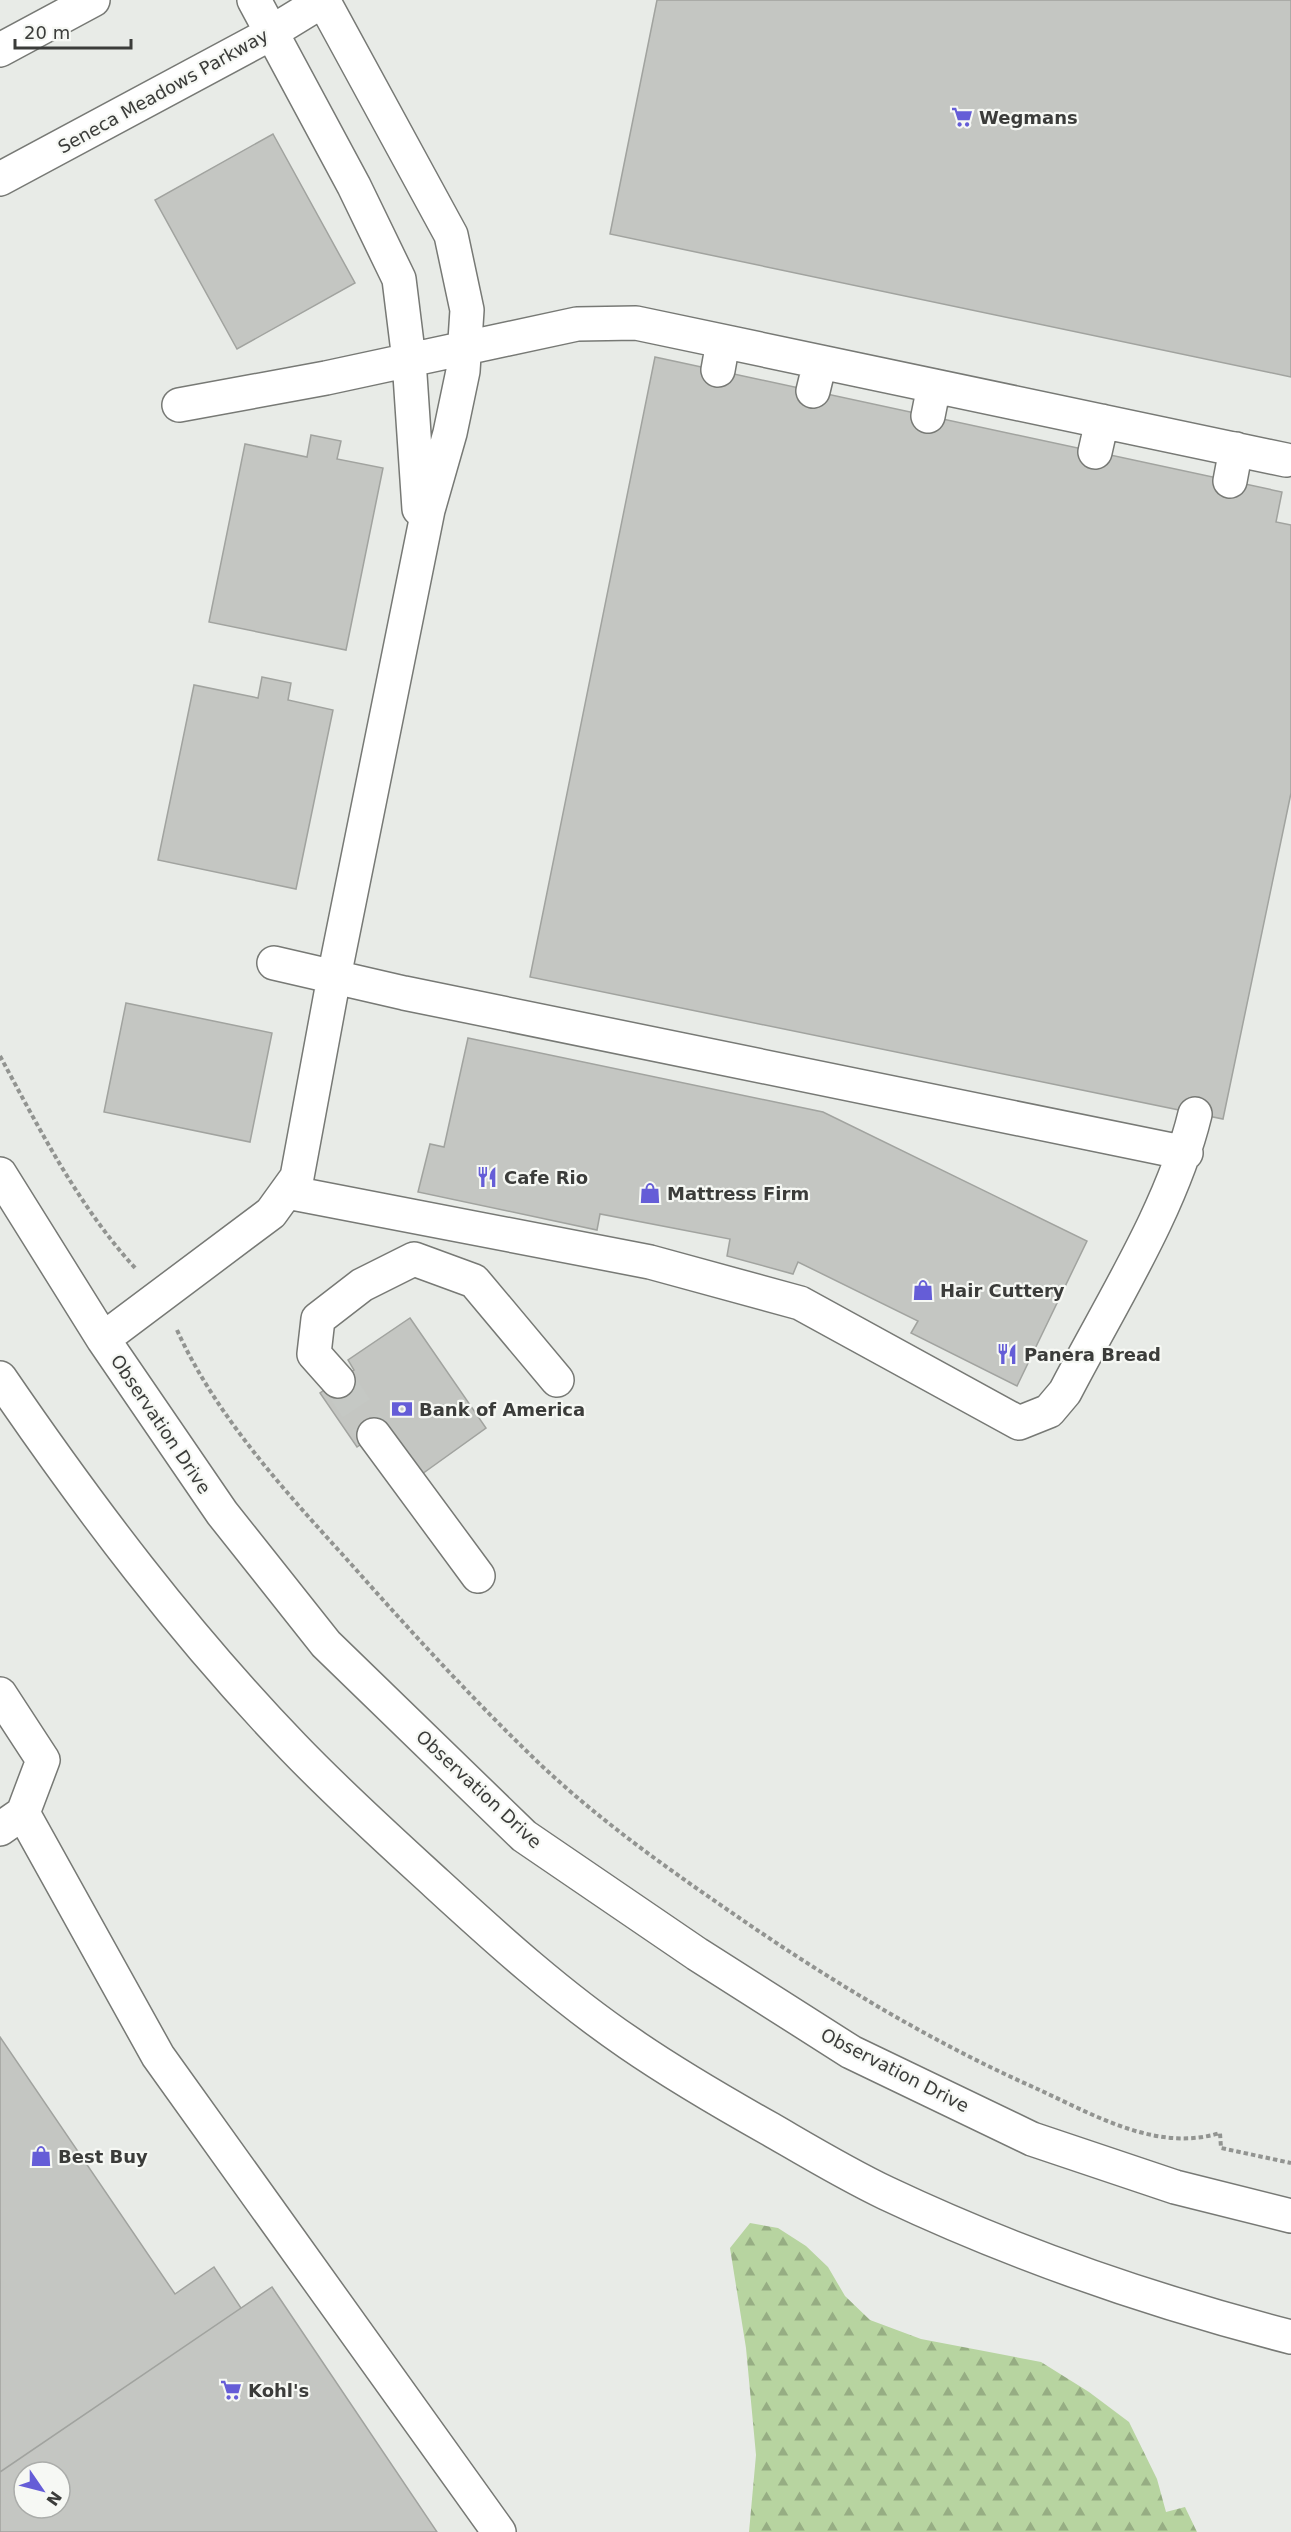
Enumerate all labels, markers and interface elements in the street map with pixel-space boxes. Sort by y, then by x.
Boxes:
scale bar [15,12,130,50]
text: 20 m [24,22,70,43]
street label: Seneca Meadows Parkway [54,24,272,158]
supermarket icon: Wegmans [950,105,974,129]
place label: Wegmans [979,107,1078,128]
restaurant icon: Cafe Rio [475,1165,499,1189]
place label: Cafe Rio [504,1167,588,1188]
shop icon: Mattress Firm [638,1181,662,1205]
place label: Mattress Firm [667,1183,809,1204]
shop icon: Hair Cuttery [911,1278,935,1302]
place label: Hair Cuttery [940,1280,1065,1301]
restaurant icon: Panera Bread [995,1342,1019,1366]
place label: Panera Bread [1024,1344,1161,1365]
street label: Observation Drive [107,1350,215,1498]
bank icon: Bank of America [390,1397,414,1421]
place label: Bank of America [419,1399,585,1420]
street label: Observation Drive [412,1726,546,1852]
street label: Observation Drive [817,2024,973,2116]
shop icon: Best Buy [29,2144,53,2168]
place label: Best Buy [58,2146,148,2167]
supermarket icon: Kohl's [219,2378,243,2402]
place label: Kohl's [248,2380,309,2401]
north arrow [12,2460,72,2520]
text: N [42,2487,65,2509]

